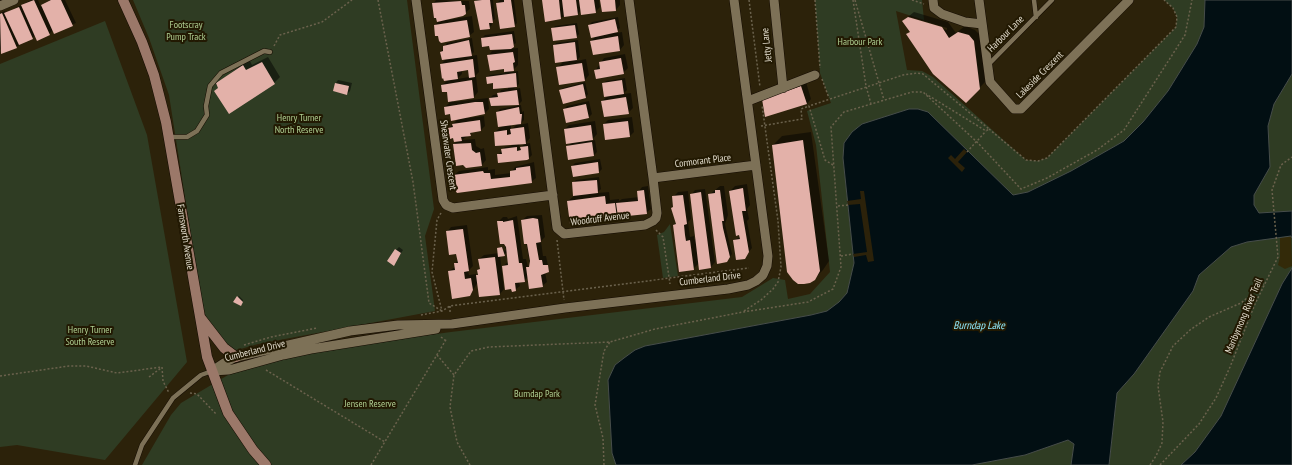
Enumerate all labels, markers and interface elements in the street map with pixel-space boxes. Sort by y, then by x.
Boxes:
street label: Harbour Lane [985,13,1027,55]
park label: Footscray Pump Track [166,19,206,42]
street label: Jetty Lane [759,27,775,63]
park label: Harbour Park [838,36,882,48]
street label: Lakeside Crescent [1014,49,1066,101]
park label: Henry Turner North Reserve [275,112,323,136]
street label: Shearwater Crescent [437,119,459,191]
street label: Cormorant Place [674,152,732,170]
street label: Farnsworth Avenue [174,203,196,271]
street label: Woodruff Avenue [570,209,630,229]
street label: Cumberland Drive [679,269,741,289]
street label: Maribyrnong River Trail [1223,277,1265,355]
water label: Burndap Lake [953,319,1005,333]
park label: Henry Turner South Reserve [65,324,115,348]
street label: Cumberland Drive [224,338,286,364]
park label: Burndap Park [514,388,560,400]
park label: Jensen Reserve [344,398,396,410]

